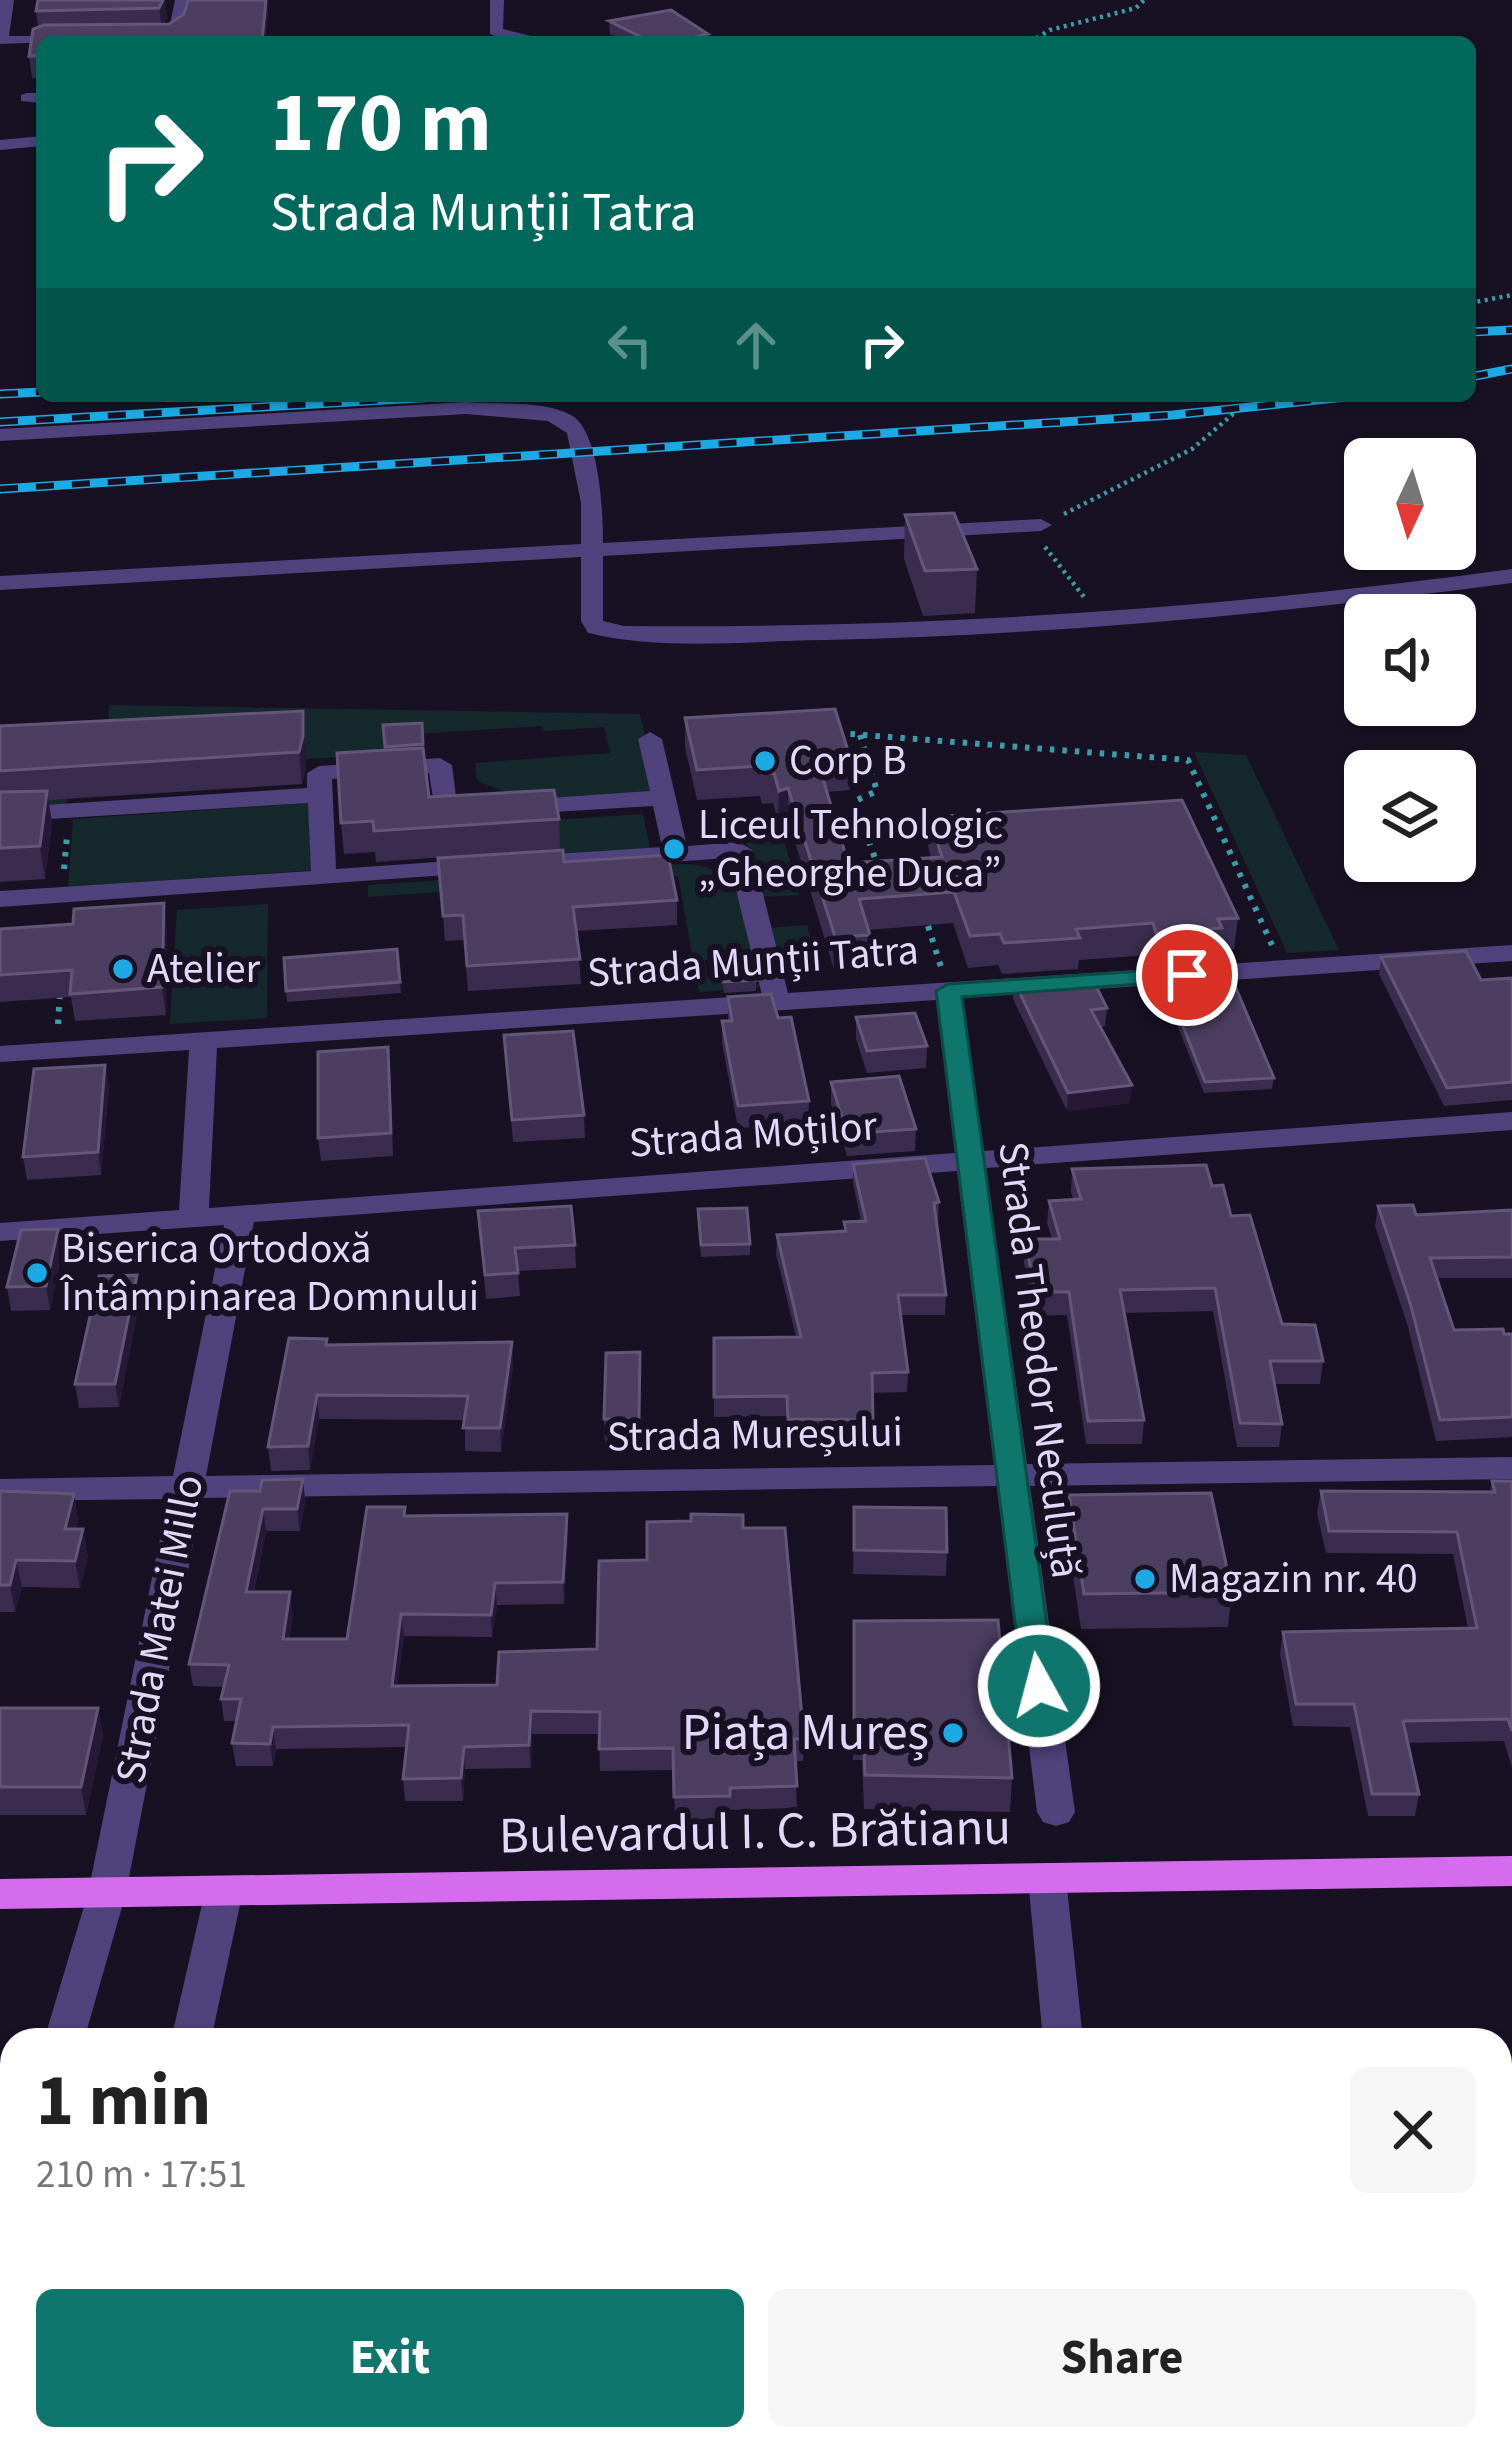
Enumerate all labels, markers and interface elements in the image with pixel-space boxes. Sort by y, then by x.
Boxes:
text: 170 m [270,64,492,184]
icon: right [72,84,228,240]
text: Strada Munții Tatra [270,175,697,252]
icon: left [597,312,663,378]
icon: ahead [723,312,789,378]
icon: right [849,312,915,378]
north arrow [1344,438,1476,570]
map controls [1344,438,1476,882]
button: sound [1344,594,1476,726]
place label: Corp B [789,731,907,791]
marker: Corp B [752,748,778,774]
button: layers [1344,750,1476,882]
place label: Liceul Tehnologic „Gheorghe Duca” [698,795,1003,903]
marker: Liceul Tehnologic „Gheorghe Duca” [661,836,687,862]
street label: Strada Munții Tatra [585,920,921,1004]
pin [1136,924,1238,1026]
place label: Atelier [147,939,261,999]
icon: arrive [1154,942,1220,1008]
marker: Atelier [110,956,136,982]
street label: Strada Moților [627,1096,879,1174]
street label: Strada Theodor Neculuță [982,1138,1096,1582]
place label: Biserica Ortodoxă Întâmpinarea Domnului [59,1219,479,1327]
marker: Biserica Ortodoxă Întâmpinarea Domnului [24,1260,50,1286]
street label: Strada Mureșului [607,1402,903,1468]
street label: Strada Matei Millo [101,1470,219,1788]
place label: Magazin nr. 40 [1169,1549,1418,1609]
marker: Magazin nr. 40 [1132,1566,1158,1592]
position arrow [976,1623,1102,1749]
place label: Piața Mureș [682,1697,929,1769]
marker: Piața Mureș [940,1720,966,1746]
street label: Bulevardul I. C. Brătianu [498,1792,1012,1872]
text: 1 min [36,2050,211,2153]
button: close [1350,2067,1476,2193]
text: 210 m · 17:51 [36,2147,247,2203]
button: Exit [36,2289,744,2427]
button: Share [768,2289,1476,2427]

